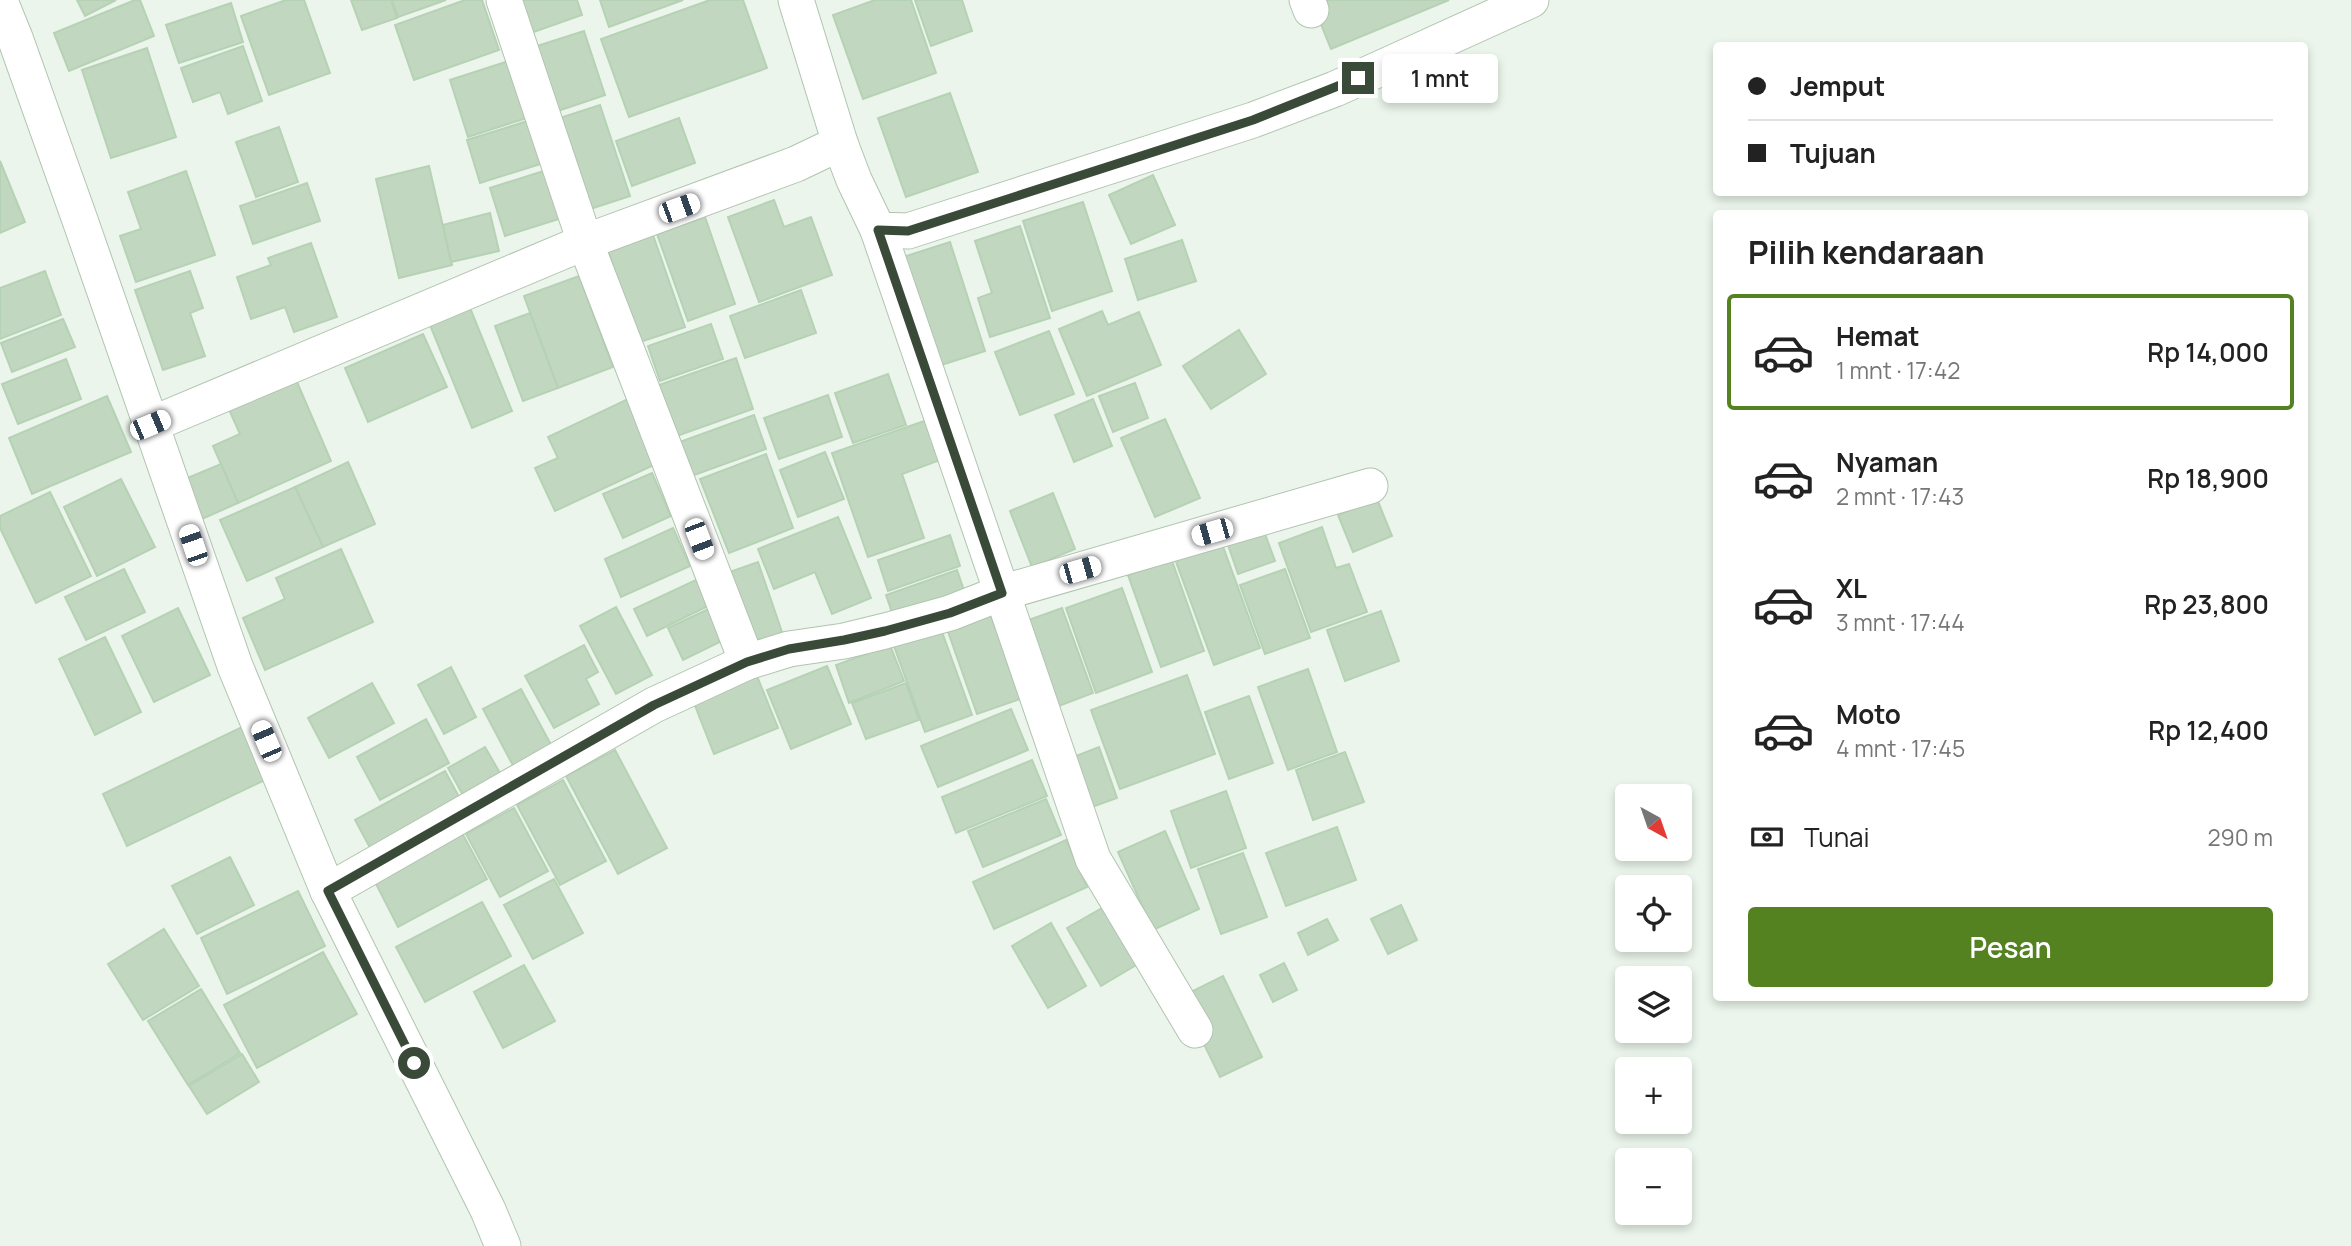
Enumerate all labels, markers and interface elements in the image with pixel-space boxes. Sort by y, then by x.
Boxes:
callout: 1 mnt [1382,54,1498,102]
route end [1342,62,1374,94]
text: 1 mnt [1411,62,1469,94]
text: Jemput [1790,68,1885,104]
text: Tujuan [1790,135,1876,171]
car [656,191,703,225]
text: Pilih kendaraan [1748,230,1985,274]
text: Hemat [1836,318,1920,354]
icon: car [1752,321,1815,384]
text: Rp 14,000 [2147,334,2269,370]
text: 1 mnt · 17:42 [1836,354,1960,386]
car [127,407,174,443]
text: Nyaman [1836,444,1938,480]
icon: car [1752,447,1815,510]
text: Rp 18,900 [2147,460,2269,496]
text: 2 mnt · 17:43 [1836,480,1964,512]
car [682,516,717,562]
car [1189,516,1236,548]
car [177,522,210,568]
car [1057,554,1104,586]
text: XL [1836,570,1867,606]
icon: car [1752,573,1815,636]
text: Rp 23,800 [2144,586,2269,622]
text: 3 mnt · 17:44 [1836,606,1965,638]
text: Moto [1836,696,1901,732]
icon: car [1752,699,1815,762]
text: Rp 12,400 [2148,712,2269,748]
car [249,718,284,764]
text: 4 mnt · 17:45 [1836,732,1965,764]
north arrow [1615,784,1692,861]
map controls [1615,784,1692,1225]
icon: cash [1748,818,1786,856]
text: Tunai [1804,819,1870,855]
text: 290 m [2207,821,2273,853]
button: locate [1615,875,1692,952]
button: Pesan [1748,907,2273,987]
button: layers [1615,966,1692,1043]
route start [398,1047,430,1079]
button: + [1615,1057,1692,1134]
button: − [1615,1148,1692,1225]

